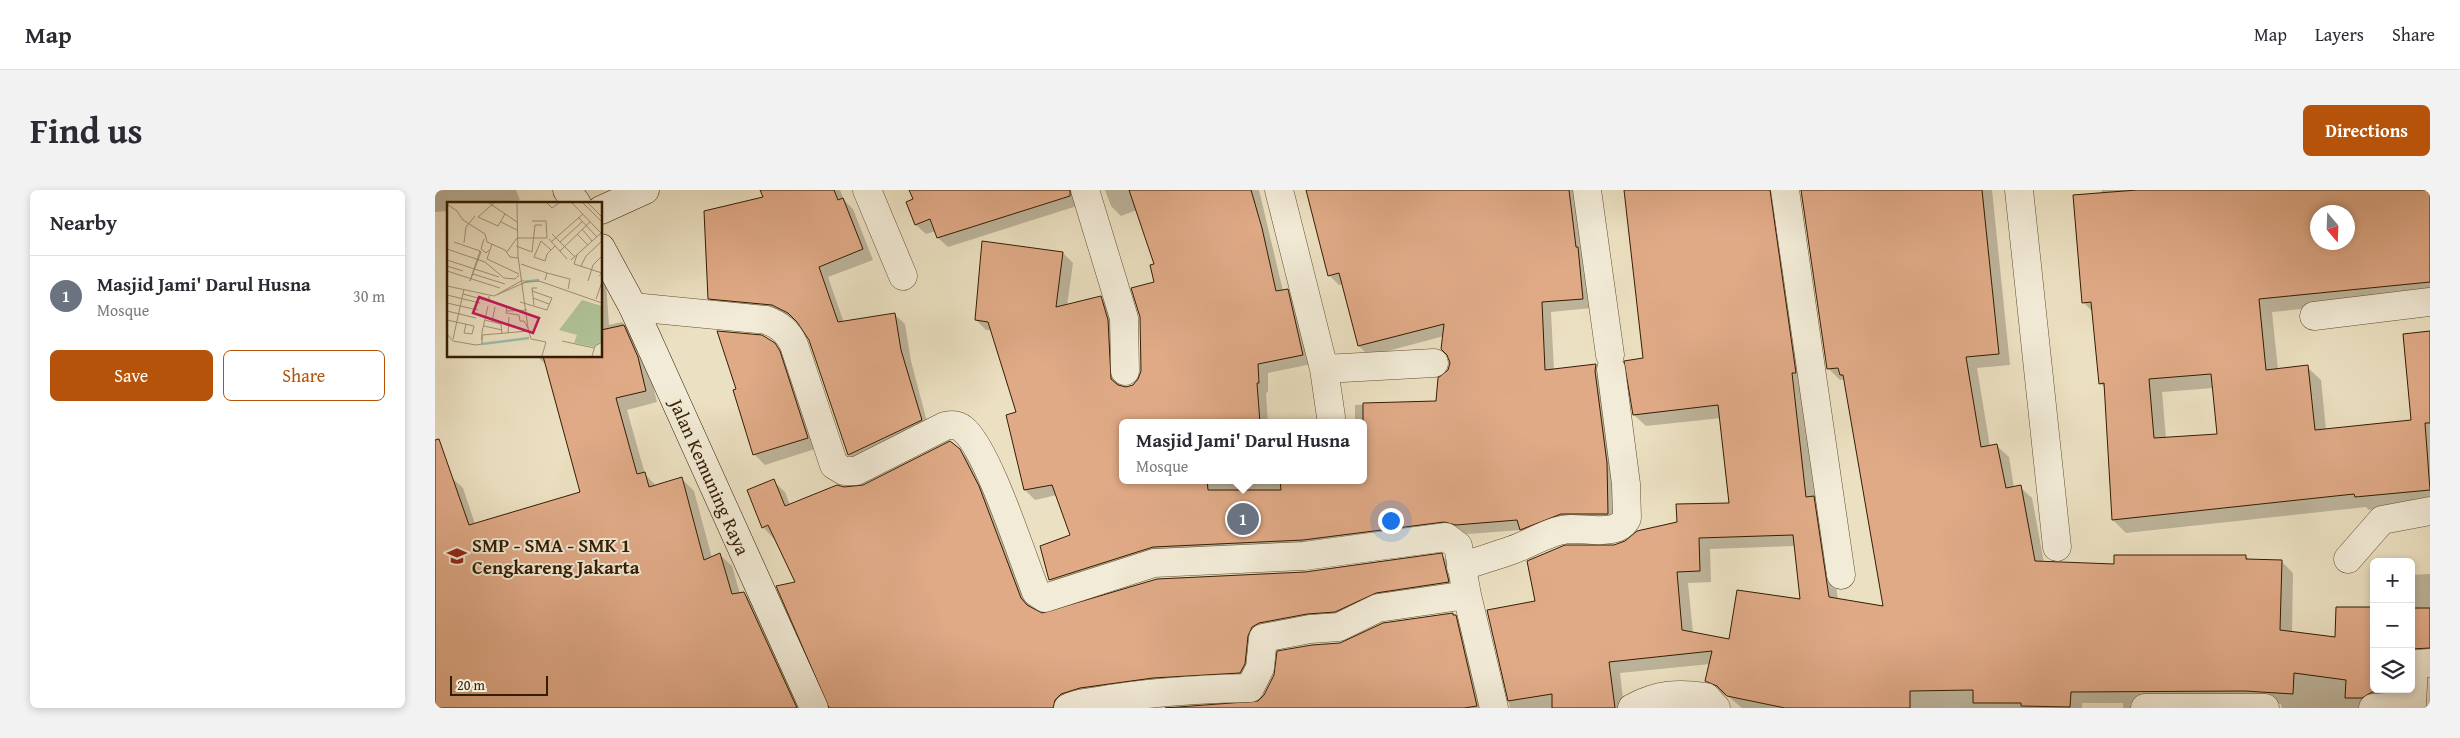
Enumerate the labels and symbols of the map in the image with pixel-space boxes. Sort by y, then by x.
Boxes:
inset map [447,202,603,358]
north arrow [2310,205,2355,250]
street label: Jalan Kemuning Raya [662,393,757,560]
pin: 1 [1227,500,1259,538]
your location [1378,508,1404,534]
place label: SMP - SMA - SMK 1 Cengkareng Jakarta [472,531,640,581]
school or university icon: SMP - SMA - SMK 1 Cengkareng Jakarta [446,545,468,567]
scale bar [450,673,547,696]

